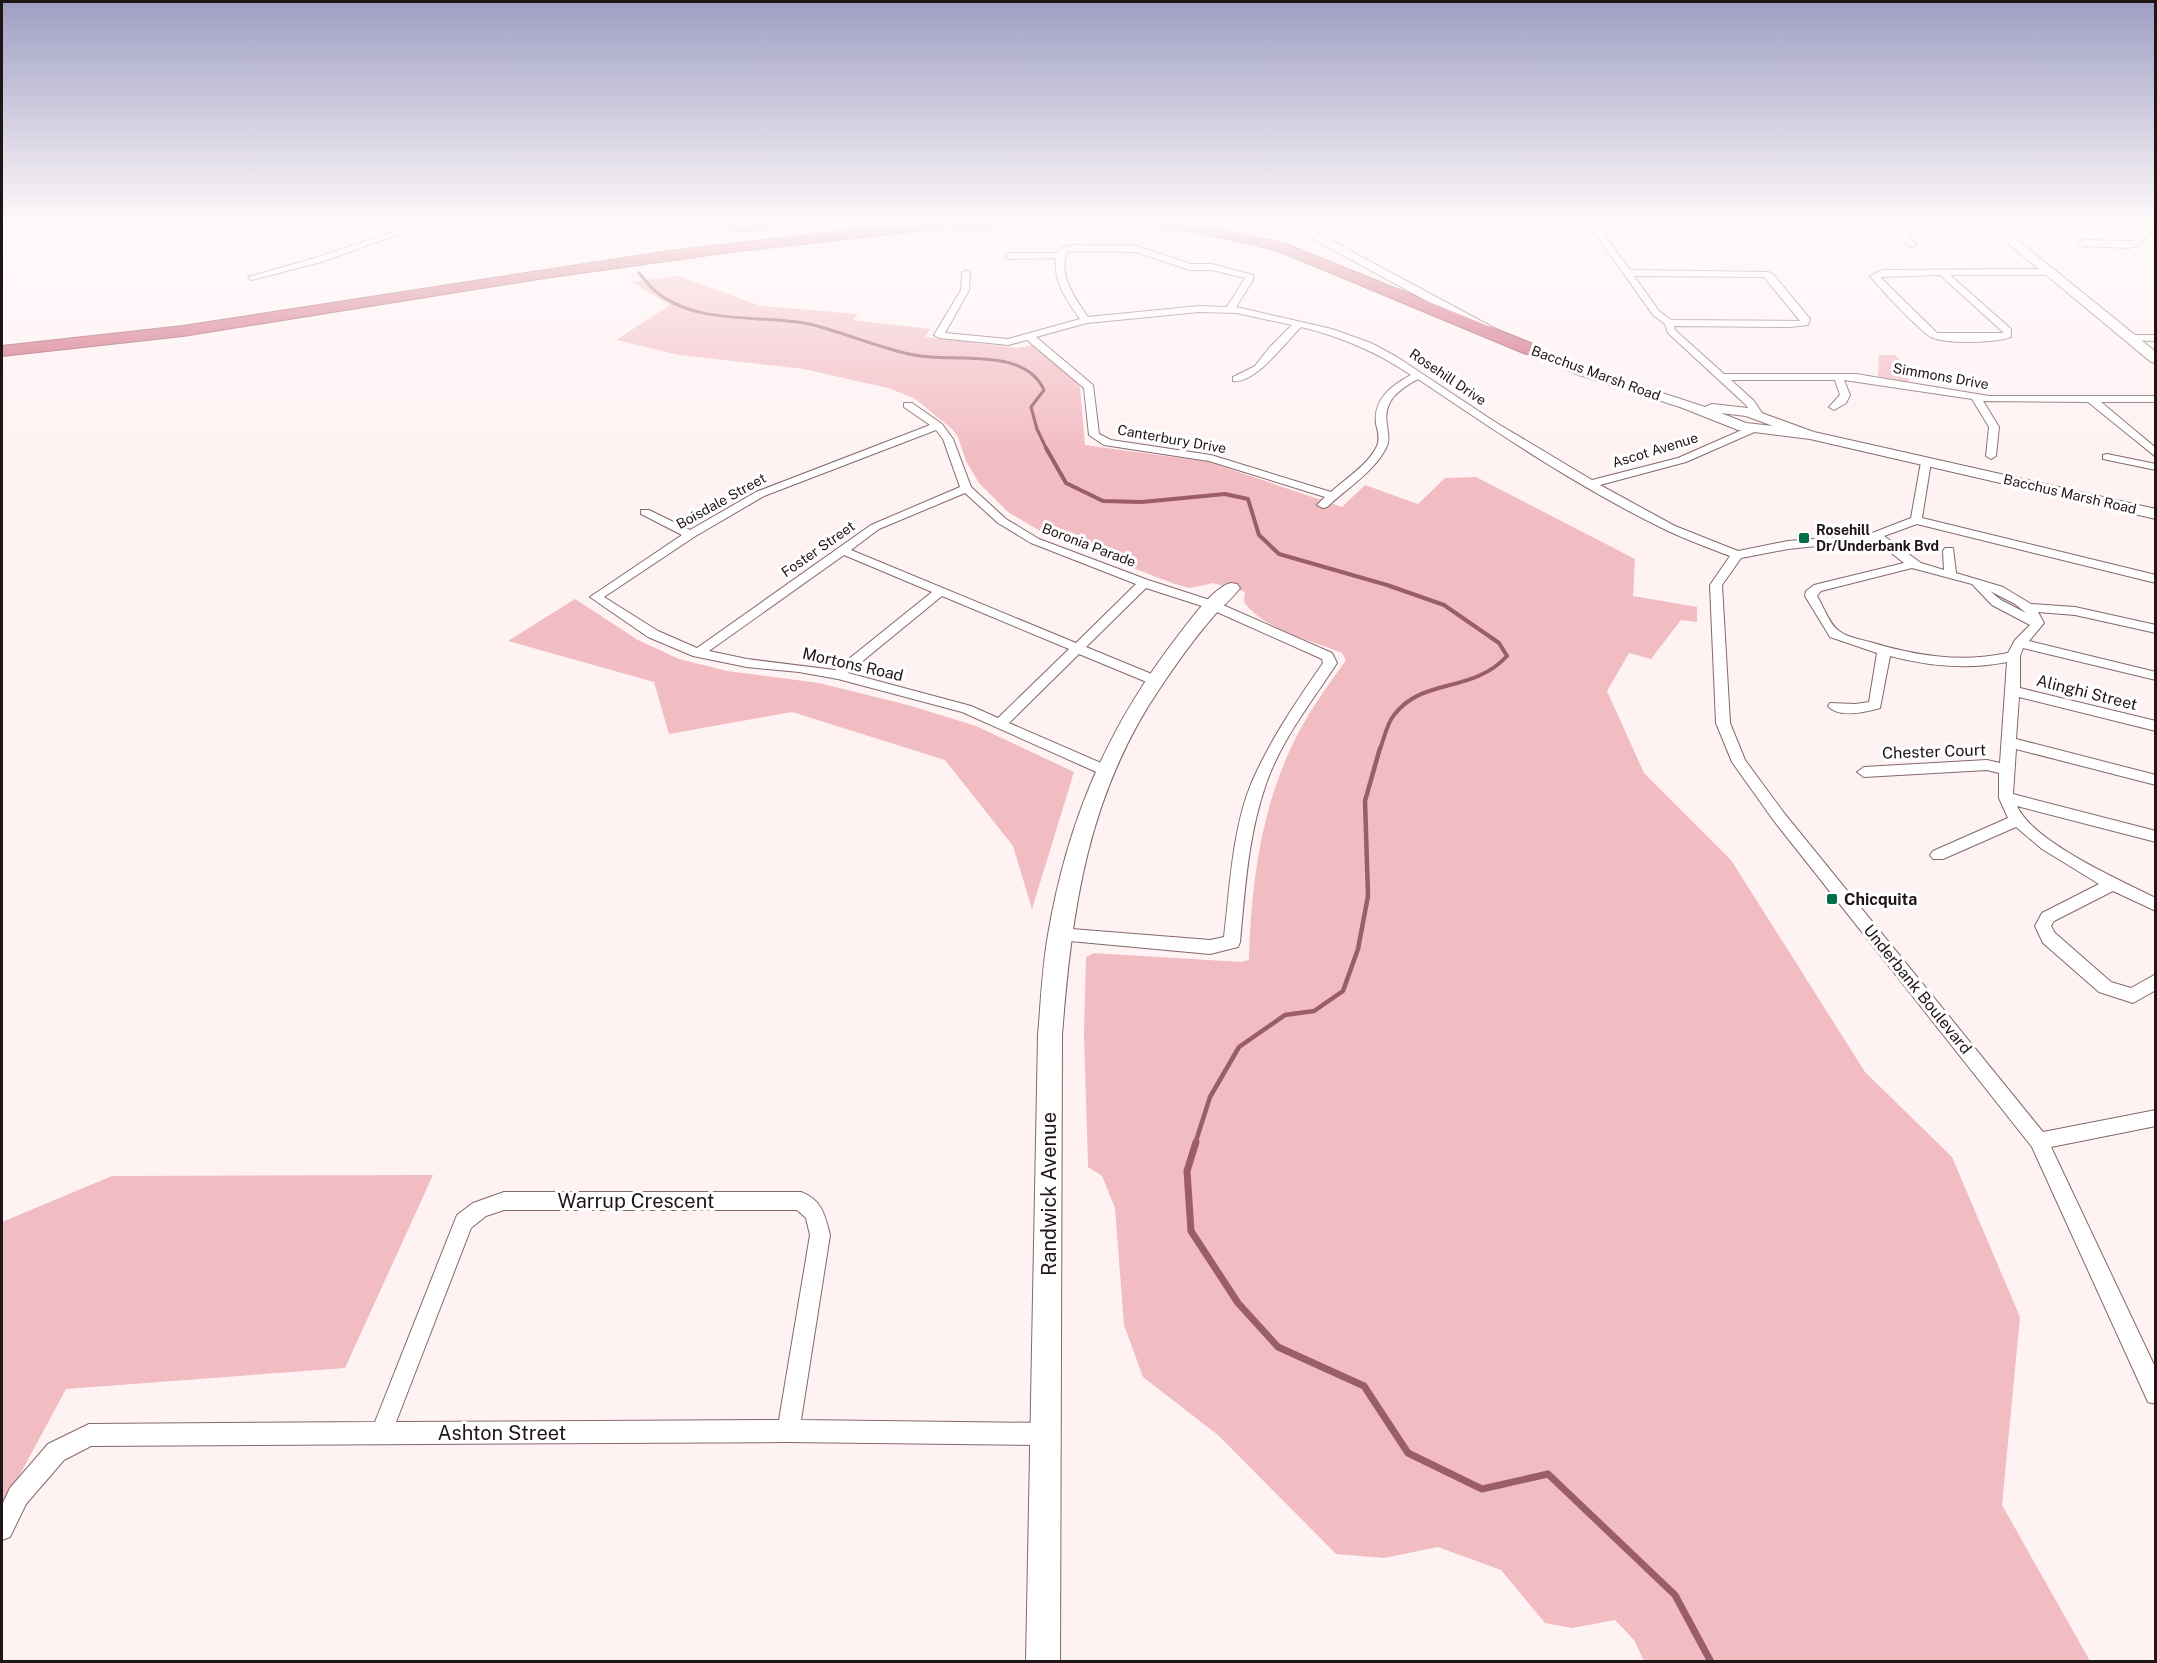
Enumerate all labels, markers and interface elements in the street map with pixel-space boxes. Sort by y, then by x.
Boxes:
street label: Bacchus Marsh Road [1529,342,1663,404]
street label: Rosehill Drive [1407,346,1489,409]
street label: Simmons Drive [1892,360,1990,392]
street label: Canterbury Drive [1116,422,1228,456]
street label: Ascot Avenue [1610,429,1700,471]
street label: Boisdale Street [673,470,769,532]
street label: Bacchus Marsh Road [2002,471,2138,517]
street label: Foster Street [778,518,858,580]
street label: Boronia Parade [1040,520,1138,570]
place label: Rosehill Dr/Underbank Bvd [1816,522,1939,554]
marker: Rosehill Dr/Underbank Bvd [1797,531,1811,545]
street label: Mortons Road [800,644,905,685]
street label: Alinghi Street [2035,671,2139,714]
street label: Chester Court [1882,740,1986,763]
place label: Chicquita [1844,890,1917,909]
marker: Chicquita [1825,892,1839,906]
street label: Underbank Boulevard [1860,921,1976,1058]
street label: Randwick Avenue [1037,1112,1061,1276]
street label: Warrup Crescent [557,1189,715,1213]
street label: Ashton Street [438,1421,566,1445]

